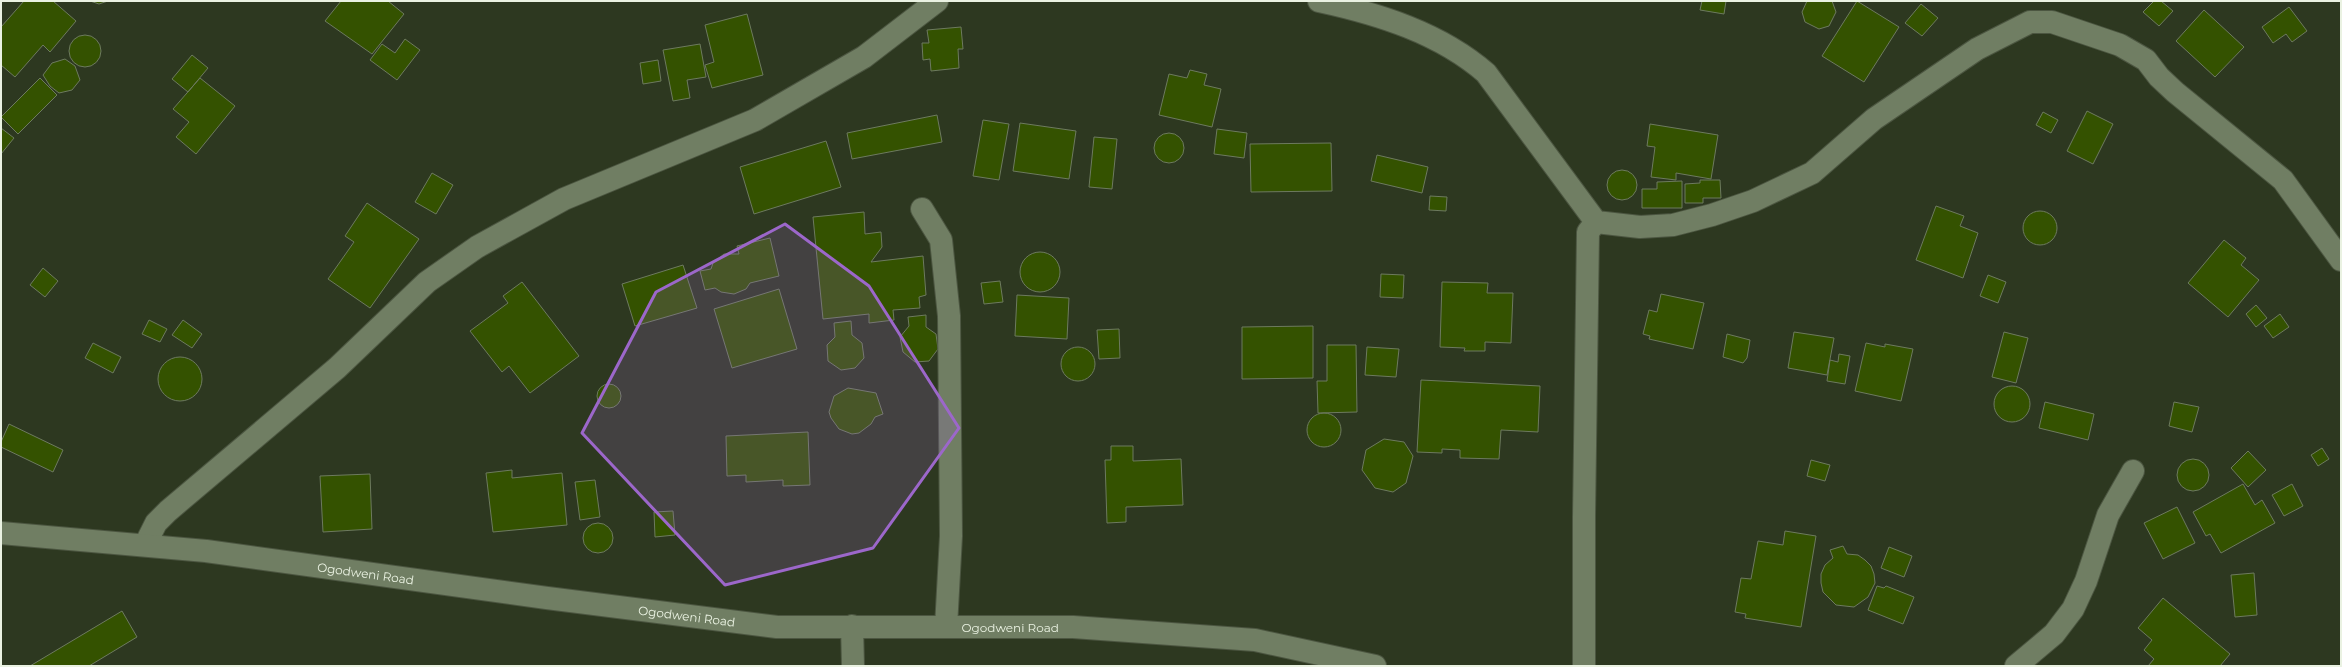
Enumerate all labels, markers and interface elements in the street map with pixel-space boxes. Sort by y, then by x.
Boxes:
street label: Ogodweni Road [316,559,415,587]
street label: Ogodweni Road [638,602,736,629]
street label: Ogodweni Road [961,620,1059,635]

